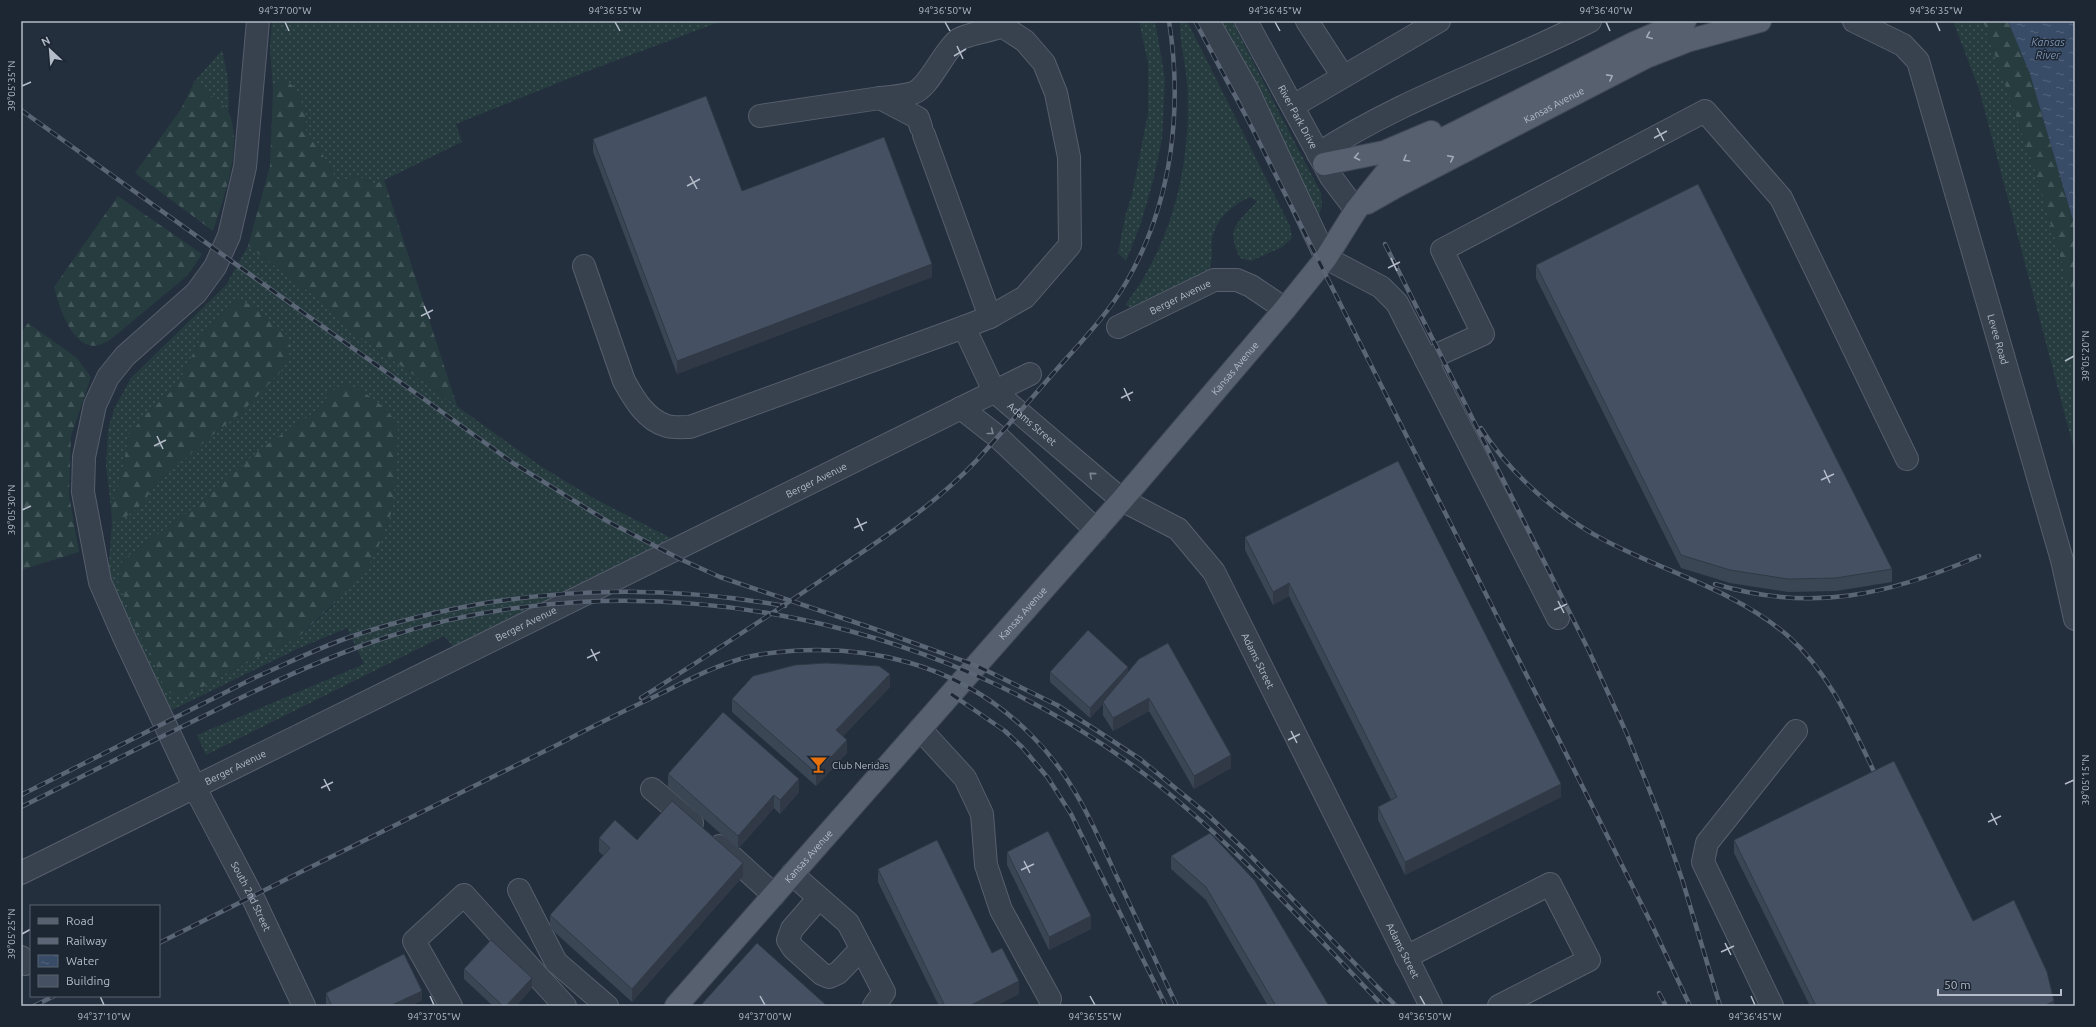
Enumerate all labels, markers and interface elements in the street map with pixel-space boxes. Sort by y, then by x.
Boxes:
text: 94°37'00"W [259,5,311,16]
text: 94°36'55"W [589,5,641,16]
text: 94°36'50"W [919,5,971,16]
text: 94°36'45"W [1249,5,1301,16]
text: 94°36'40"W [1580,5,1632,16]
text: 94°36'35"W [1910,5,1962,16]
north arrow [30,30,70,70]
one-way arrow [1646,32,1653,40]
text: N [39,34,52,48]
water label: Kansas River [2031,36,2065,61]
text: 39°05'35"N [6,61,17,111]
one-way arrow [1606,74,1613,81]
street label: River Park Drive [1276,83,1320,151]
street label: Kansas Avenue [1522,85,1586,125]
one-way arrow [1354,153,1360,161]
one-way arrow [1403,155,1410,162]
one-way arrow [1447,155,1455,162]
street label: Berger Avenue [1148,277,1212,316]
street label: Levee Road [1986,313,2011,366]
text: 39°05'20"N [2080,331,2091,381]
street label: Kansas Avenue [1209,339,1261,397]
street label: Adams Street [1006,400,1059,448]
one-way arrow [987,427,994,434]
street label: Berger Avenue [784,460,848,500]
one-way arrow [1089,472,1097,480]
text: 39°05'30"N [6,485,17,535]
street label: Kansas Avenue [996,584,1049,642]
street label: Berger Avenue [493,604,558,643]
street label: Adams Street [1240,631,1277,690]
street label: Berger Avenue [203,747,268,787]
bar icon: Club Neridas [809,755,829,775]
text: 39°05'15"N [2080,755,2091,805]
place label: Club Neridas [832,760,889,771]
street label: Kansas Avenue [782,827,834,885]
street label: South 2nd Street [229,860,273,933]
legend [30,905,160,997]
text: 39°05'25"N [6,909,17,959]
text: Road [66,914,94,927]
street label: Adams Street [1385,921,1422,980]
text: Railway [66,934,107,947]
text: Water [66,954,99,967]
scale bar [1938,971,2061,997]
text: Building [66,974,110,987]
text: 50 m [1944,978,1971,991]
text: 94°37'10"W [78,1011,130,1022]
text: 94°37'05"W [408,1011,460,1022]
text: 94°37'00"W [739,1011,791,1022]
text: 94°36'55"W [1069,1011,1121,1022]
text: 94°36'50"W [1399,1011,1451,1022]
text: 94°36'45"W [1729,1011,1781,1022]

